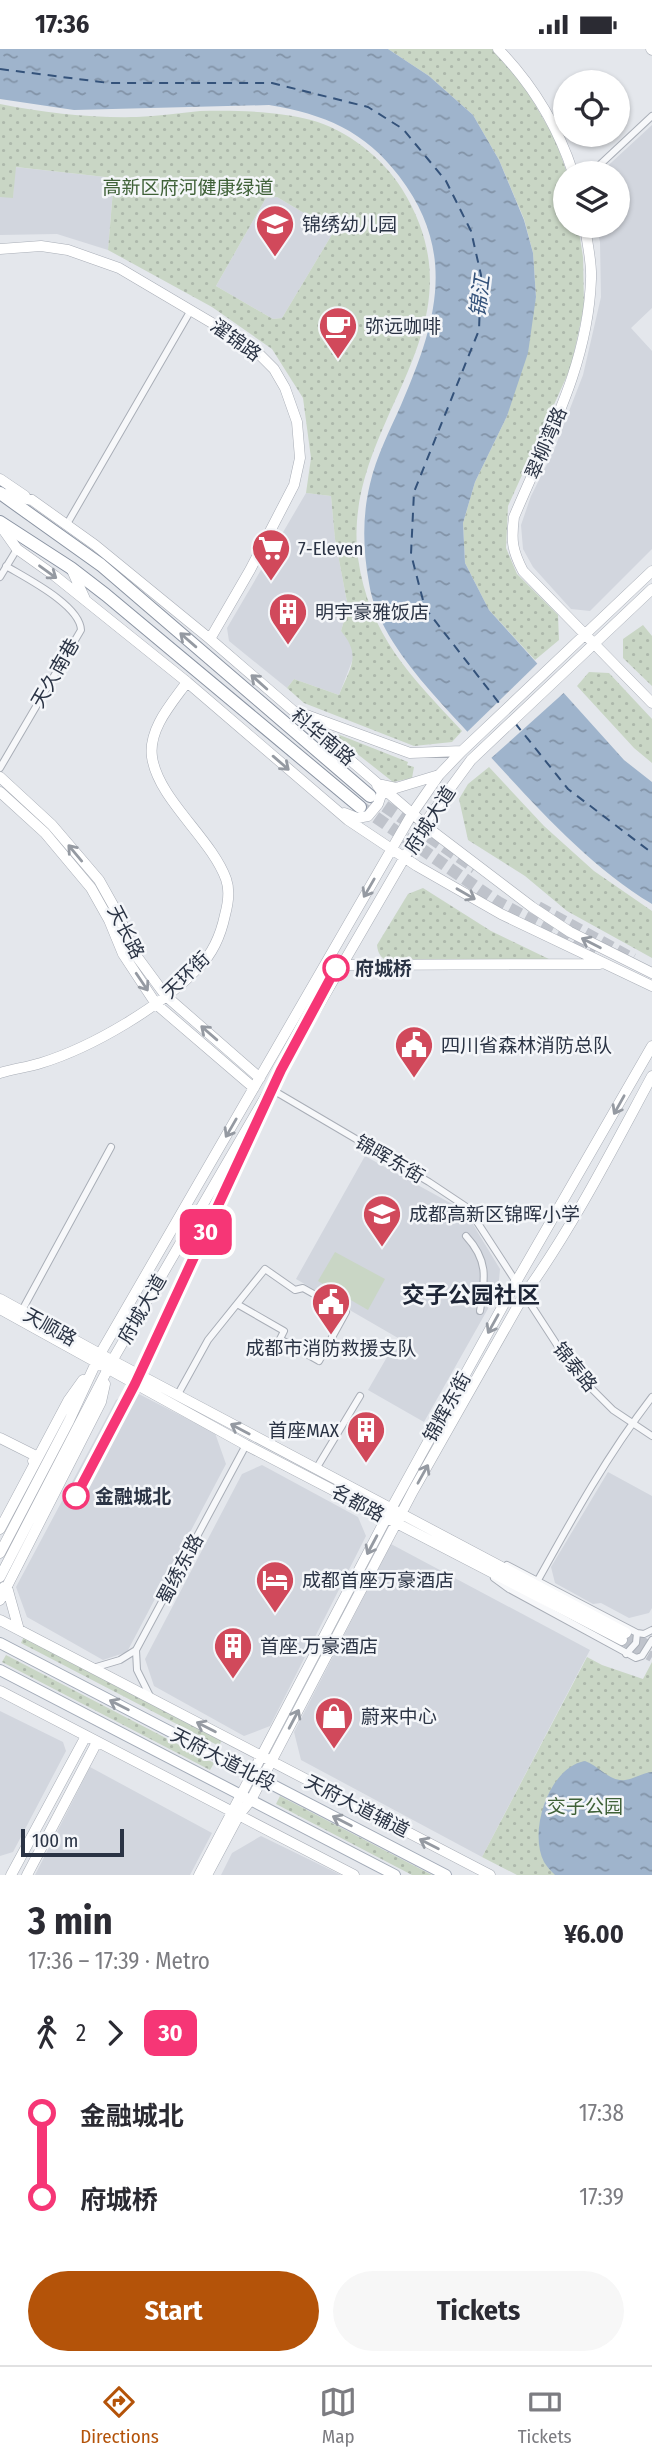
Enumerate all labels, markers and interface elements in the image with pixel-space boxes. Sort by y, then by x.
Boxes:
text: 17:36 [35,9,89,40]
map controls [553,70,630,238]
button: locate [553,70,630,147]
button: layers [553,161,630,238]
park label: 高新区府河健康绿道 [102,176,274,199]
school or university icon: 锦绣幼儿园 [254,203,296,258]
place label: 锦绣幼儿园 [302,213,397,236]
water label: 锦江 [465,272,496,318]
cafe icon: 弥远咖啡 [317,305,359,360]
street label: 濯锦路 [206,314,266,366]
place label: 弥远咖啡 [365,315,441,338]
street label: 翠柳湾路 [521,404,571,482]
supermarket icon: 7-Eleven [250,527,292,582]
place label: 7-Eleven [298,537,364,560]
one-way arrow [39,564,57,579]
building icon: 明宇豪雅饭店 [267,591,309,646]
place label: 明宇豪雅饭店 [315,601,429,624]
one-way arrow [179,632,197,648]
street label: 天久南巷 [26,634,84,712]
one-way arrow [250,674,268,690]
street label: 科华南路 [286,704,360,770]
one-way arrow [272,754,290,770]
street label: 府城大道 [400,782,460,858]
one-way arrow [67,844,83,862]
one-way arrow [362,877,375,898]
one-way arrow [455,888,476,901]
street label: 天长路 [103,901,149,963]
one-way arrow [581,935,602,949]
street label: 天环街 [158,947,214,1003]
marker: 府城桥 [323,955,349,981]
place label: 府城桥 [355,957,412,980]
one-way arrow [134,972,149,991]
public building icon: 四川省森林消防总队 [393,1024,435,1079]
one-way arrow [200,1025,218,1041]
place label: 四川省森林消防总队 [441,1034,612,1057]
one-way arrow [612,1094,625,1115]
one-way arrow [224,1117,238,1137]
street label: 锦晖东街 [351,1130,429,1188]
school or university icon: 成都高新区锦晖小学 [361,1193,403,1248]
place label: 成都高新区锦晖小学 [409,1203,580,1226]
line badge: 30 [174,1209,238,1255]
text: 30 [194,1218,218,1246]
street label: 府城大道 [113,1270,171,1348]
public building icon: 成都市消防救援支队 [310,1281,352,1336]
district label: 交子公园社区 [402,1281,540,1309]
street label: 天顺路 [19,1303,81,1351]
one-way arrow [486,1313,500,1333]
place label: 成都市消防救援支队 [245,1337,417,1360]
street label: 锦泰路 [548,1338,602,1396]
street label: 锦辉东街 [419,1368,475,1446]
building icon: 首座MAX [345,1409,387,1464]
place label: 首座MAX [268,1419,340,1442]
one-way arrow [231,1422,251,1436]
one-way arrow [416,1465,430,1485]
street label: 名都路 [327,1479,389,1527]
marker: 金融城北 [63,1483,89,1509]
place label: 金融城北 [95,1485,171,1508]
street label: 蜀绣东路 [152,1530,208,1608]
one-way arrow [365,1534,379,1555]
hotel icon: 成都首座万豪酒店 [254,1559,296,1614]
place label: 成都首座万豪酒店 [302,1569,454,1592]
building icon: 首座.万豪酒店 [212,1625,254,1680]
place label: 首座.万豪酒店 [260,1635,378,1658]
shop icon: 蔚来中心 [313,1695,355,1750]
one-way arrow [109,1697,129,1711]
place label: 蔚来中心 [361,1705,437,1728]
one-way arrow [288,1709,301,1730]
one-way arrow [196,1720,217,1734]
street label: 天府大道北段 [167,1723,279,1795]
street label: 天府大道辅道 [301,1770,413,1842]
park label: 交子公园 [547,1795,623,1818]
one-way arrow [332,1814,353,1827]
scale bar [21,1826,124,1858]
text: 100 m [32,1829,78,1852]
one-way arrow [419,1836,440,1850]
text: 3 min [28,1898,113,1944]
text: ¥6.00 [564,1919,624,1950]
text: 17:36 – 17:39 · Metro [28,1947,210,1975]
icon: walk [28,2014,66,2052]
icon: forward [96,2014,134,2052]
text: 2 [76,2019,86,2047]
text: 30 [158,2019,183,2047]
text: 17:38 [579,2099,624,2127]
text: 金融城北 [80,2101,184,2132]
text: 17:39 [579,2183,624,2211]
text: 府城桥 [80,2185,158,2216]
button: Start [28,2271,319,2351]
button: Tickets [333,2271,624,2351]
tab: Directions [80,2383,159,2448]
tab: Map [319,2383,357,2448]
tab: Tickets [518,2383,572,2448]

